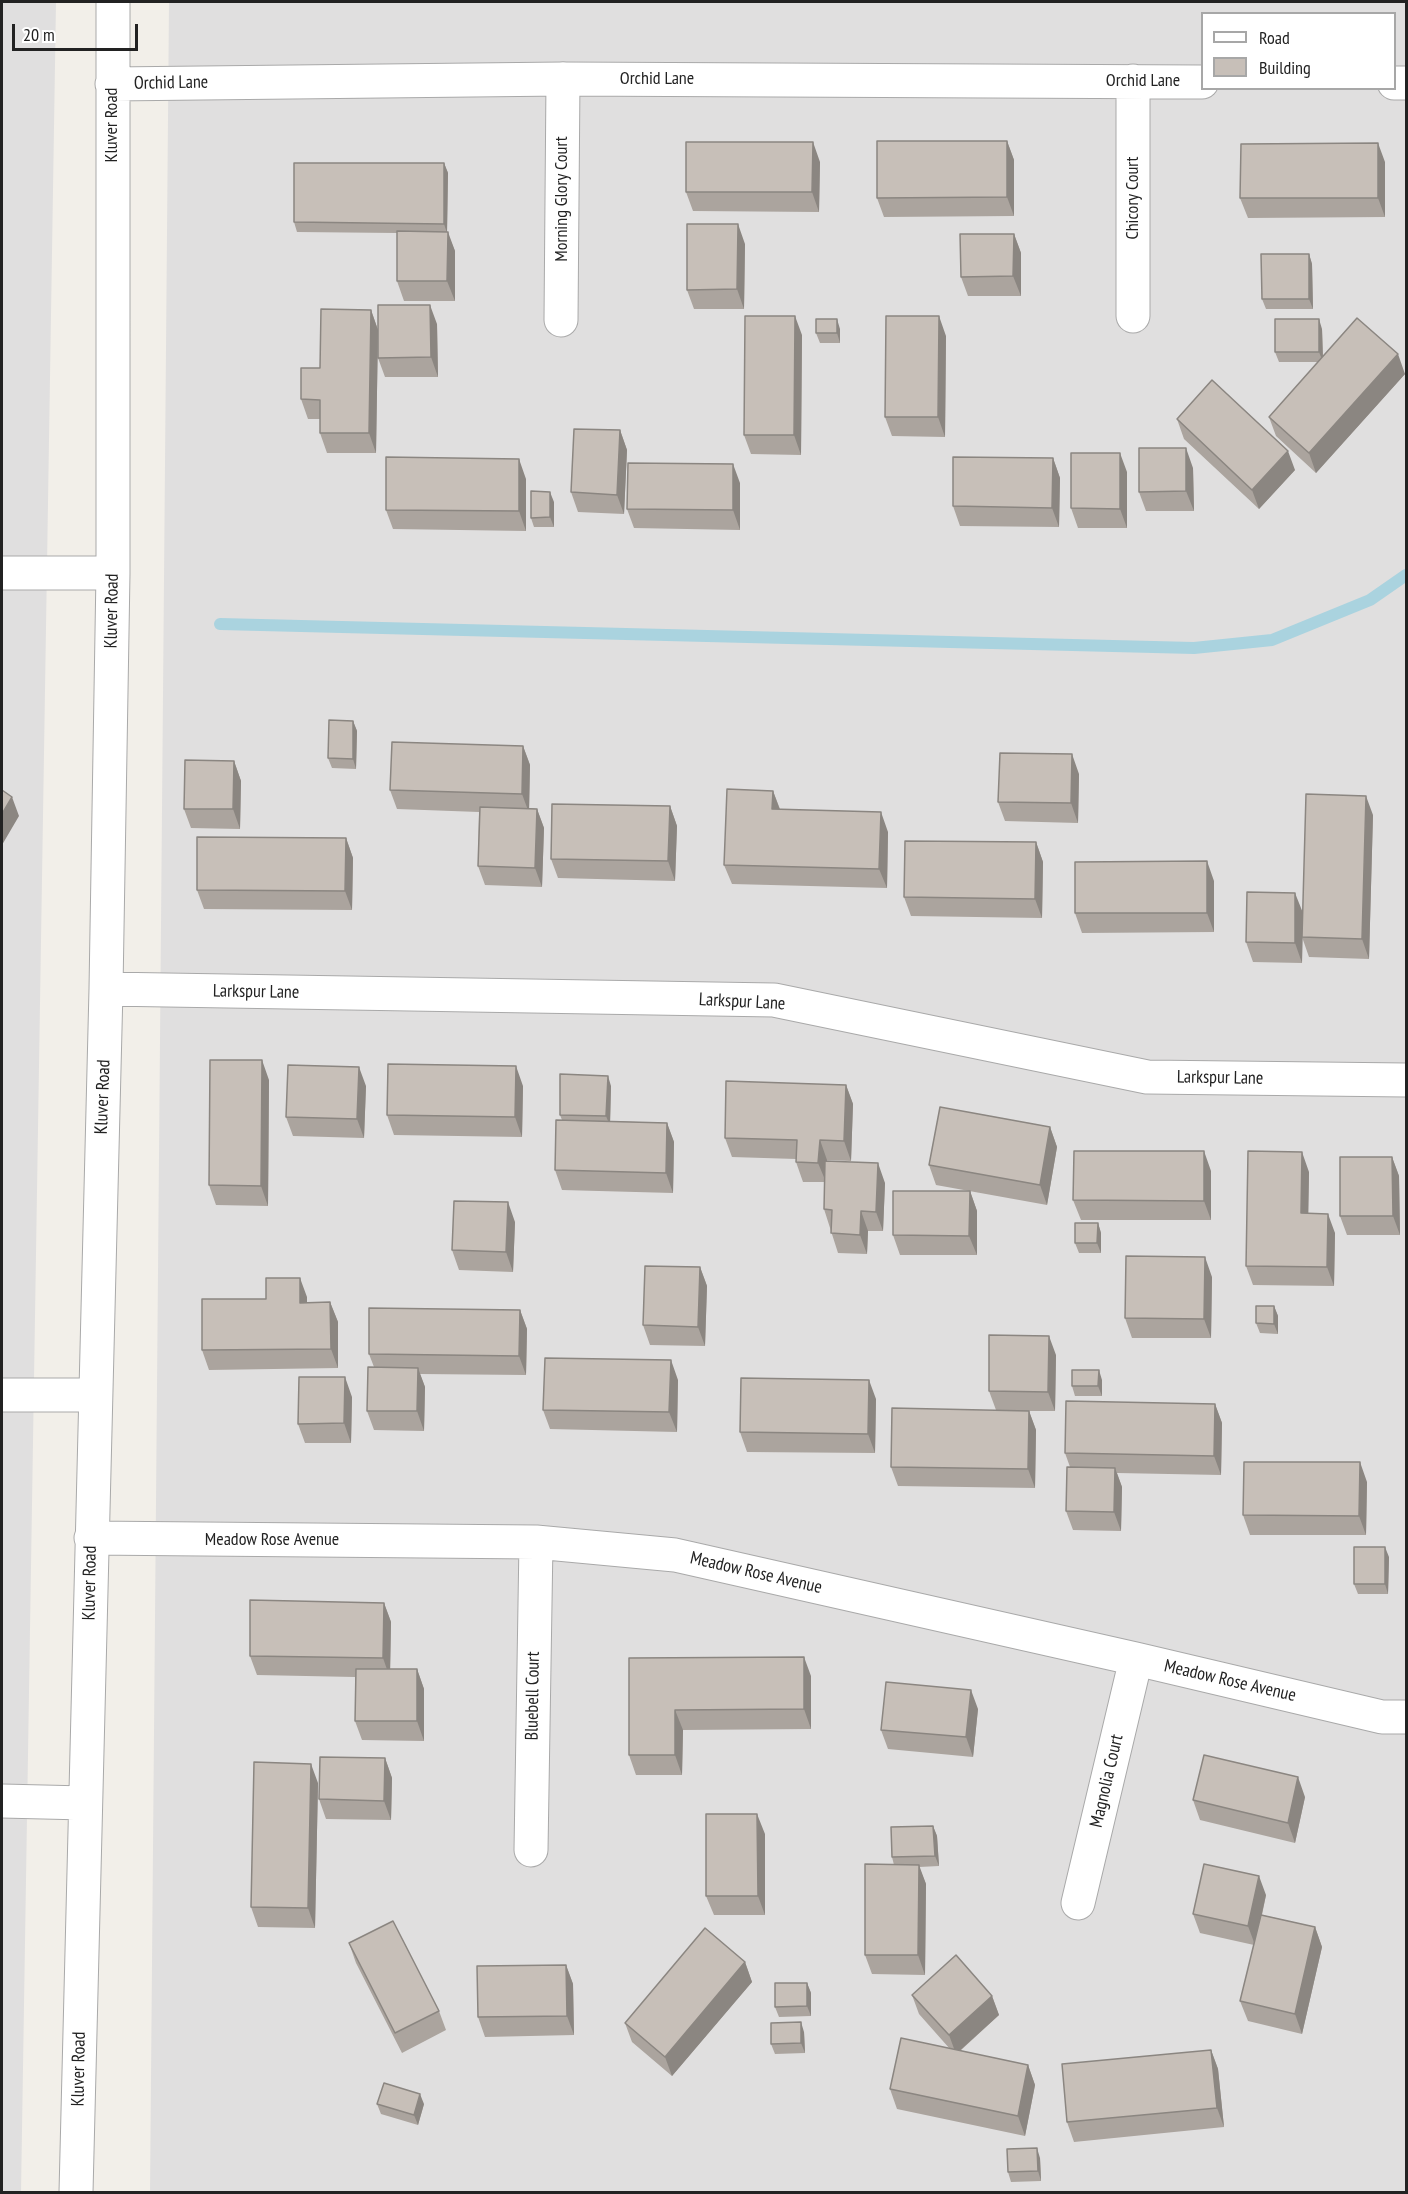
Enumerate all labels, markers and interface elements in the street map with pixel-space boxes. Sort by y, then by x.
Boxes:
scale bar [15,12,141,50]
legend [1201,12,1396,90]
text: 20 m [23,23,55,46]
text: Road [1259,26,1290,49]
text: Building [1259,56,1311,79]
street label: Orchid Lane [620,68,694,90]
street label: Orchid Lane [1106,70,1180,92]
street label: Orchid Lane [134,72,208,94]
street label: Kluver Road [101,88,123,162]
street label: Morning Glory Court [551,136,573,262]
street label: Chicory Court [1122,156,1144,240]
street label: Kluver Road [101,573,123,649]
street label: Larkspur Lane [213,980,299,1004]
street label: Larkspur Lane [698,989,786,1015]
street label: Kluver Road [91,1059,115,1135]
street label: Larkspur Lane [1177,1066,1263,1090]
street label: Meadow Rose Avenue [205,1529,339,1551]
street label: Kluver Road [79,1545,101,1621]
street label: Meadow Rose Avenue [688,1547,824,1599]
street label: Bluebell Court [521,1651,545,1741]
street label: Meadow Rose Avenue [1162,1655,1298,1707]
street label: Magnolia Court [1086,1732,1128,1830]
street label: Kluver Road [68,2031,90,2107]

